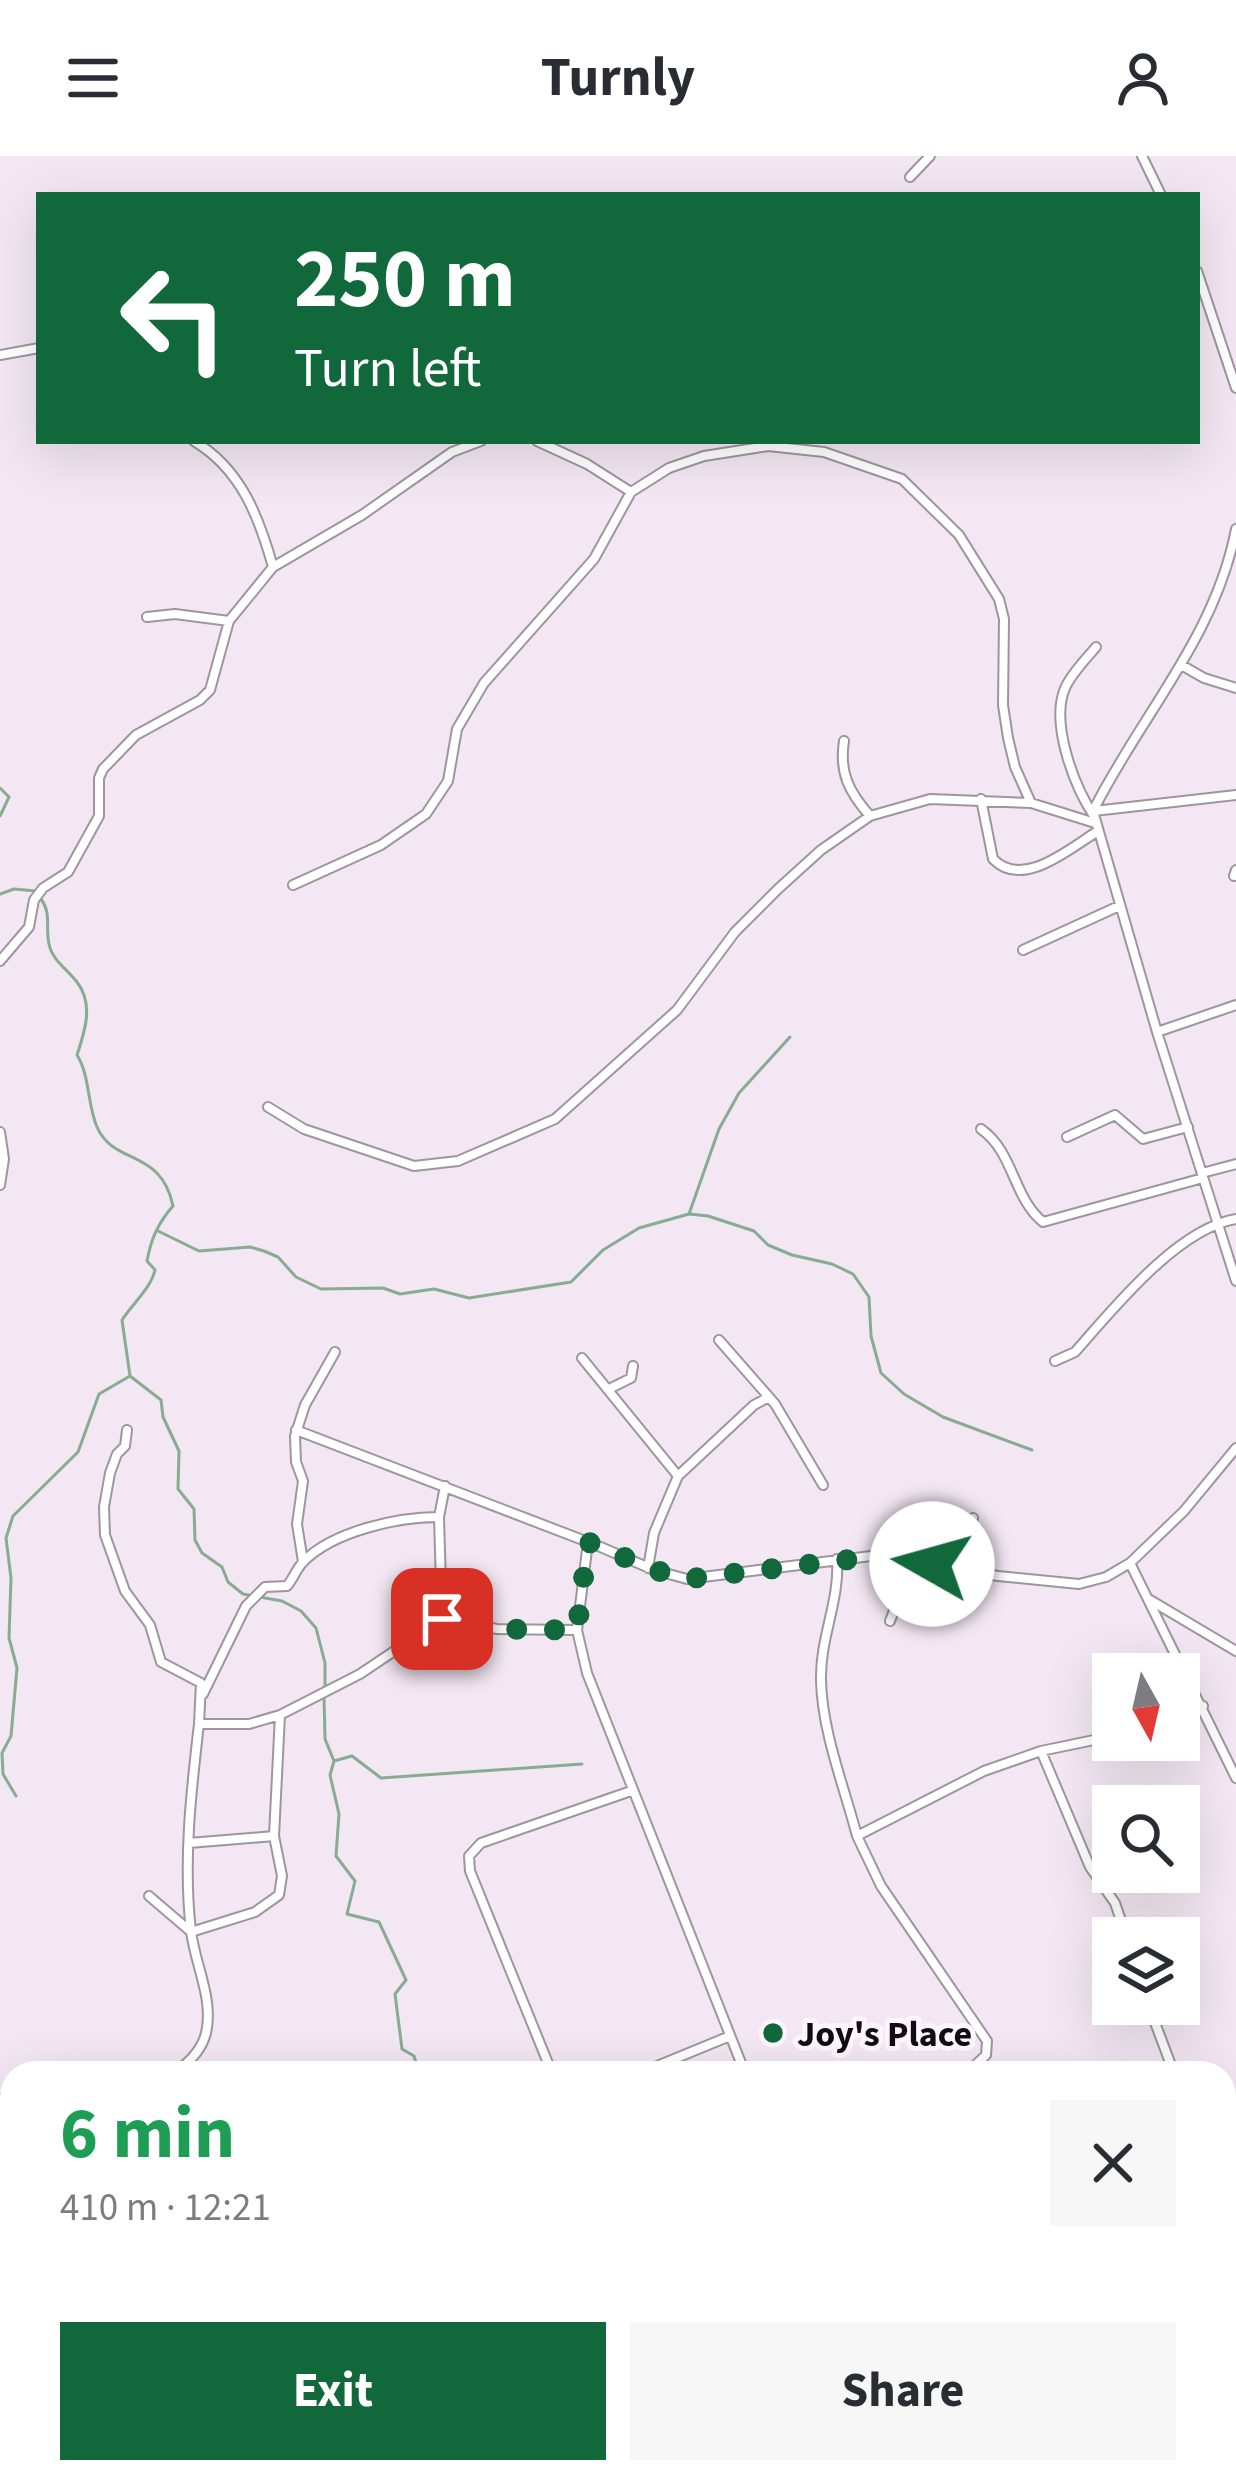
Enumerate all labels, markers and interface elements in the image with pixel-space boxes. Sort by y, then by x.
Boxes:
text: Turnly [541,40,695,117]
icon: menu [60,45,126,111]
icon: person [1110,45,1176,111]
text: 250 m [294,220,516,340]
icon: left [96,240,252,396]
text: Turn left [294,331,481,408]
position arrow [869,1501,995,1627]
pin [391,1568,493,1670]
icon: arrive [409,1586,475,1652]
north arrow [1092,1653,1200,1761]
map controls [1092,1653,1200,2025]
button: search [1092,1785,1200,1893]
button: layers [1092,1917,1200,2025]
place label: Joy's Place [797,2009,972,2060]
marker: Joy's Place [760,2020,786,2046]
text: 6 min [60,2083,235,2186]
button: close [1050,2100,1176,2226]
text: 410 m · 12:21 [60,2180,271,2236]
button: Exit [60,2322,606,2460]
button: Share [630,2322,1176,2460]

